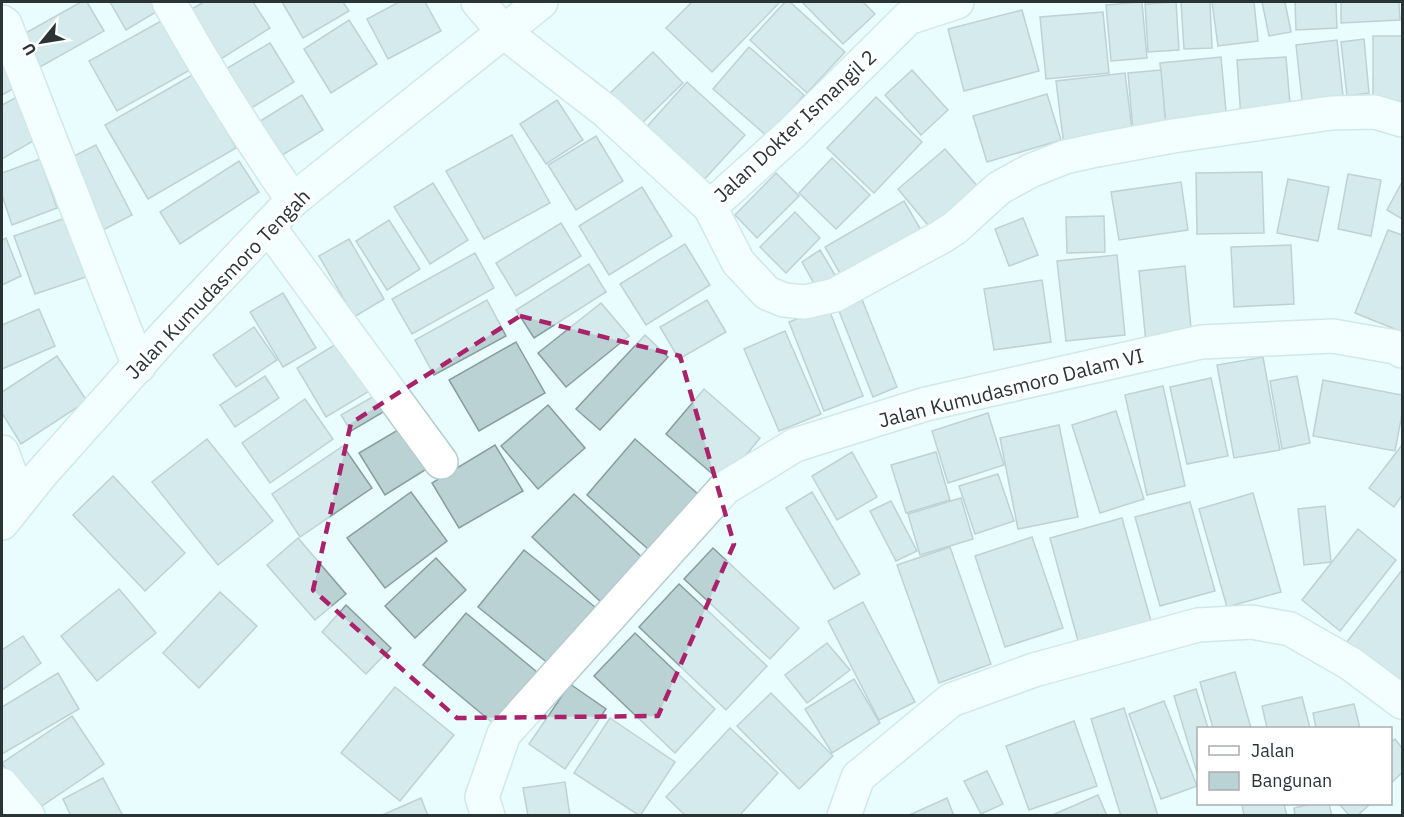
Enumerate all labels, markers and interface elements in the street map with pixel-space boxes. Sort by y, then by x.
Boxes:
north arrow [12,12,72,72]
text: U [18,40,40,59]
street label: Jalan Dokter Ismangil 2 [708,43,882,208]
street label: Jalan Kumudasmoro Tengah [119,183,316,385]
street label: Jalan Kumudasmoro Dalam VI [876,341,1146,434]
legend [1197,727,1392,805]
text: Jalan [1251,739,1295,762]
text: Bangunan [1251,769,1332,792]

